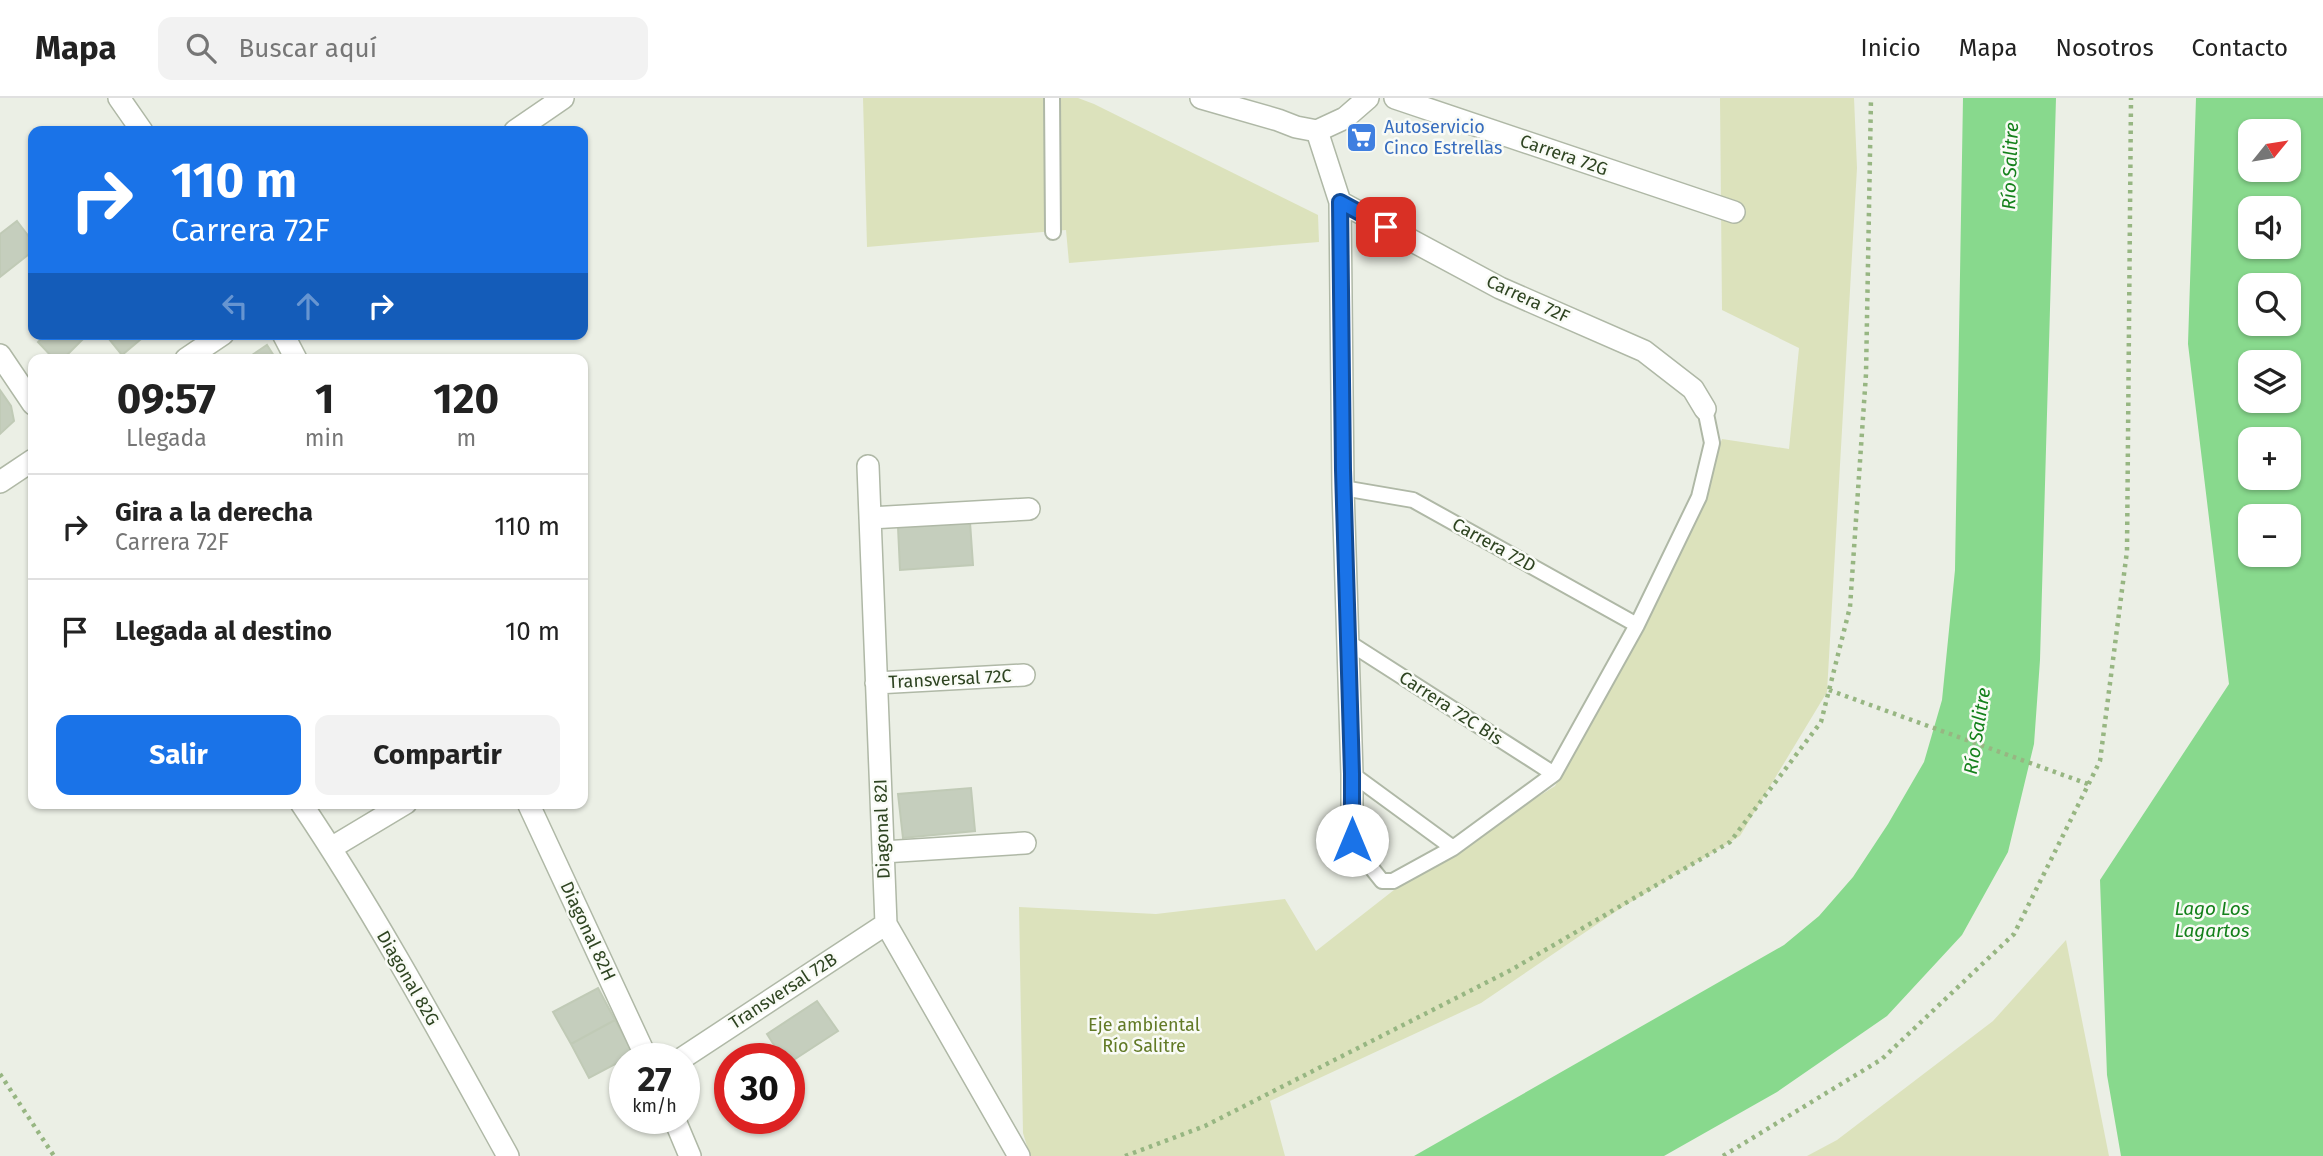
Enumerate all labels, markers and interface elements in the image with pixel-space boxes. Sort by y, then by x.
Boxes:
search box [158,17,648,80]
text: Mapa [35,28,116,68]
icon: search [182,29,220,67]
text: Buscar aquí [238,33,377,64]
text: Inicio [1861,34,1921,62]
text: Mapa [1959,34,2018,62]
text: Nosotros [2056,34,2154,62]
text: Contacto [2192,34,2288,62]
place label: Autoservicio Cinco Estrellas [1384,116,1502,159]
north arrow [2238,119,2301,182]
map controls [2238,119,2301,567]
supermarket icon: Autoservicio Cinco Estrellas [1344,120,1378,154]
water label: Río Salitre [1997,122,2023,210]
street label: Carrera 72G [1517,130,1611,180]
text: 110 m [171,151,297,210]
icon: right [56,154,147,245]
button: sound [2238,196,2301,259]
pin [1356,197,1416,257]
icon: arrive [1367,208,1405,246]
text: Carrera 72F [171,211,330,249]
street label: Carrera 72F [1483,270,1573,328]
button: search [2238,273,2301,336]
icon: left [216,287,254,325]
icon: ahead [289,287,327,325]
icon: right [362,287,400,325]
button: layers [2238,350,2301,413]
text: 09:57 [117,374,216,424]
text: 1 [315,374,334,424]
text: 120 [433,374,499,424]
text: Llegada [126,424,207,452]
text: min [305,424,345,452]
text: m [456,424,476,452]
button: + [2238,427,2301,490]
text: Gira a la derecha [115,497,313,528]
button: − [2238,504,2301,567]
icon: right [56,508,94,546]
text: 110 m [494,511,560,542]
street label: Carrera 72D [1448,513,1540,577]
text: Carrera 72F [115,528,229,556]
icon: arrive [56,613,94,651]
text: Llegada al destino [115,616,332,647]
text: 10 m [505,616,560,647]
street label: Transversal 72C [888,665,1012,693]
street label: Carrera 72C Bis [1395,666,1507,750]
water label: Río Salitre [1959,686,1995,776]
button: Salir [56,715,301,795]
button: Compartir [315,715,560,795]
street label: Diagonal 82I [869,779,895,879]
position arrow [1315,803,1389,877]
street label: Diagonal 82H [555,878,621,984]
water label: Lago Los Lagartos [2174,897,2250,942]
street label: Diagonal 82G [372,927,444,1029]
street label: Transversal 72B [725,948,841,1034]
park label: Eje ambiental Río Salitre [1088,1014,1200,1057]
speed limit sign: 30 [714,1043,805,1134]
text: 27 [637,1058,672,1100]
text: km/h [632,1095,677,1117]

